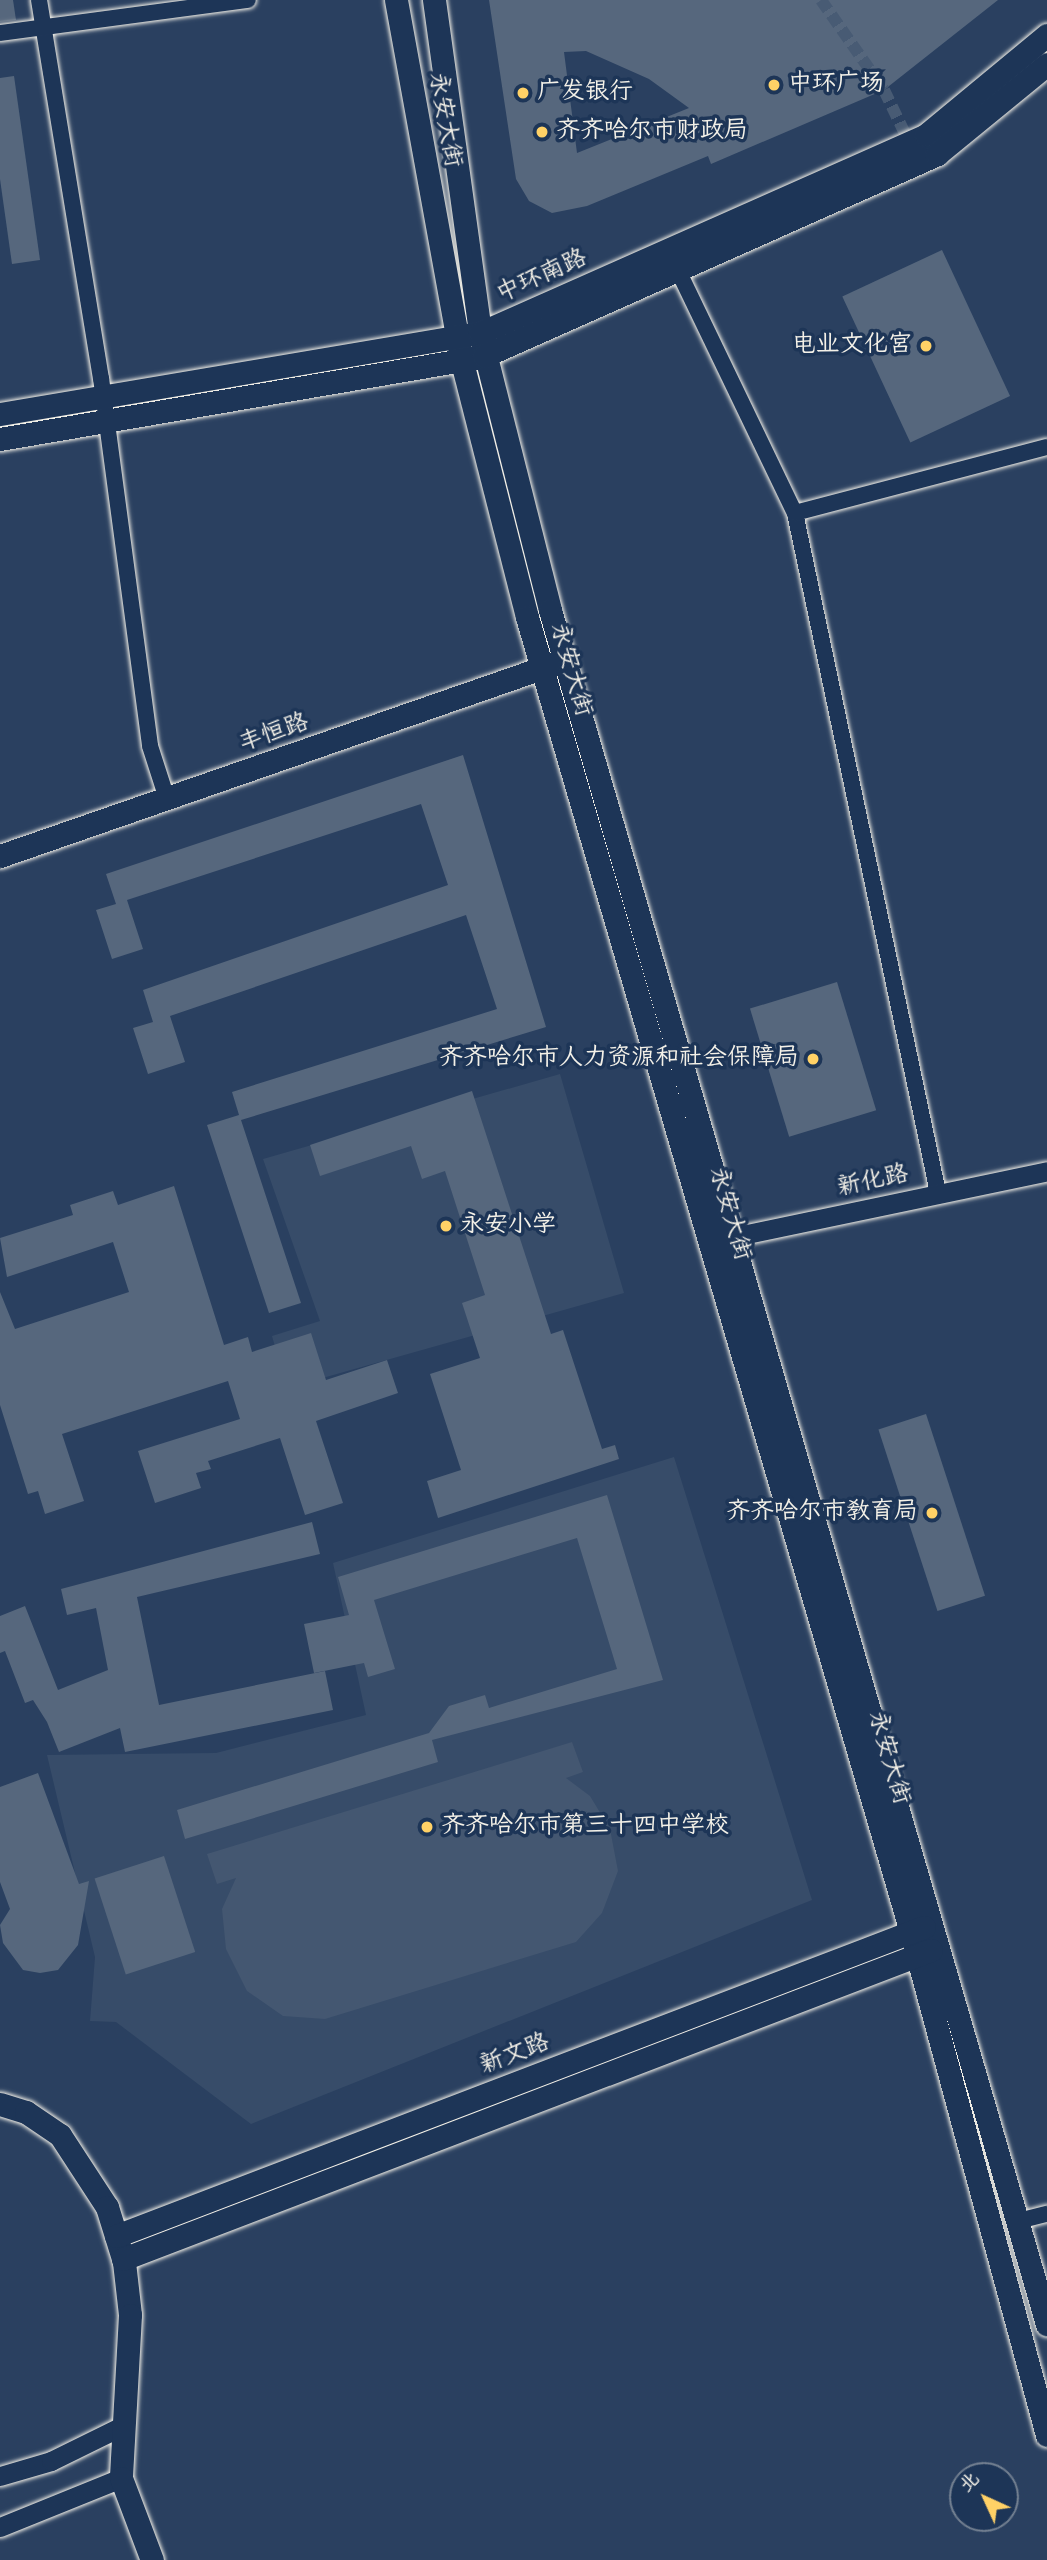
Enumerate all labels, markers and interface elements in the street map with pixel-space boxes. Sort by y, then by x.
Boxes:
street label: 永安大街 [421,70,467,170]
place label: 中环广场 [788,71,884,99]
marker: 中环广场 [766,77,782,93]
place label: 广发银行 [537,79,633,107]
marker: 广发银行 [515,85,531,101]
place label: 齐齐哈尔市财政局 [556,118,748,146]
marker: 齐齐哈尔市财政局 [534,124,550,140]
street label: 中环南路 [492,244,592,310]
place label: 电业文化宫 [792,332,912,360]
marker: 电业文化宫 [918,338,934,354]
street label: 永安大街 [543,620,597,720]
street label: 丰恒路 [235,709,313,759]
place label: 齐齐哈尔市人力资源和社会保障局 [439,1045,799,1073]
marker: 齐齐哈尔市人力资源和社会保障局 [805,1051,821,1067]
street label: 新化路 [835,1160,911,1204]
street label: 永安大街 [702,1164,756,1264]
place label: 永安小学 [460,1212,556,1240]
marker: 永安小学 [438,1218,454,1234]
place label: 齐齐哈尔市教育局 [726,1499,918,1527]
marker: 齐齐哈尔市教育局 [924,1505,940,1521]
street label: 永安大街 [861,1708,915,1808]
place label: 齐齐哈尔市第三十四中学校 [441,1813,729,1841]
marker: 齐齐哈尔市第三十四中学校 [419,1819,435,1835]
street label: 新文路 [476,2029,554,2081]
north arrow [949,2462,1019,2532]
text: 北 [954,2467,986,2499]

